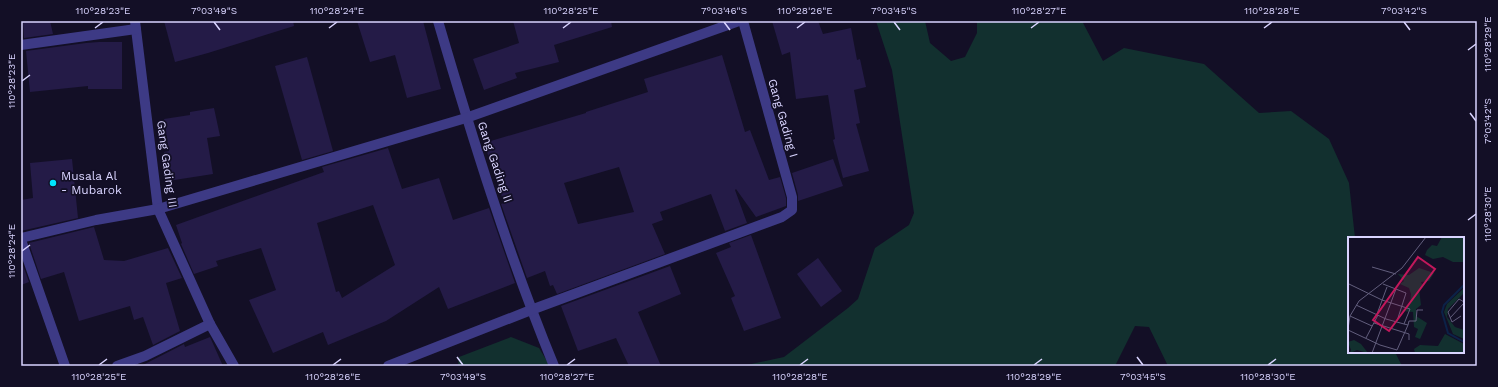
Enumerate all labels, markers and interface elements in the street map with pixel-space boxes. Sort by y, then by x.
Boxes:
text: 110°28'23"E [75,5,131,16]
text: 7°03'49"S [191,5,237,16]
text: 110°28'24"E [310,5,364,16]
text: 110°28'25"E [543,5,599,16]
text: 7°03'46"S [701,5,747,16]
text: 110°28'26"E [777,5,833,16]
text: 7°03'45"S [871,5,917,16]
text: 110°28'27"E [1012,5,1066,16]
text: 110°28'28"E [1244,5,1300,16]
text: 7°03'42"S [1381,5,1427,16]
text: 110°28'29"E [1482,16,1493,72]
text: 110°28'23"E [6,53,17,109]
street label: Gang Gading I [765,77,801,159]
text: 7°03'42"S [1482,98,1493,144]
street label: Gang Gading III [154,119,180,209]
street label: Gang Gading II [475,120,515,204]
place label: Musala Al - Mubarok [61,169,122,197]
marker: Musala Al - Mubarok [48,178,58,188]
text: 110°28'30"E [1482,186,1493,242]
text: 110°28'24"E [6,224,17,278]
inset map [1348,237,1464,353]
text: 110°28'25"E [71,371,127,382]
text: 110°28'26"E [305,371,361,382]
text: 7°03'49"S [440,371,486,382]
text: 110°28'27"E [540,371,594,382]
text: 110°28'28"E [772,371,828,382]
text: 110°28'29"E [1006,371,1062,382]
text: 7°03'45"S [1120,371,1166,382]
text: 110°28'30"E [1240,371,1296,382]

